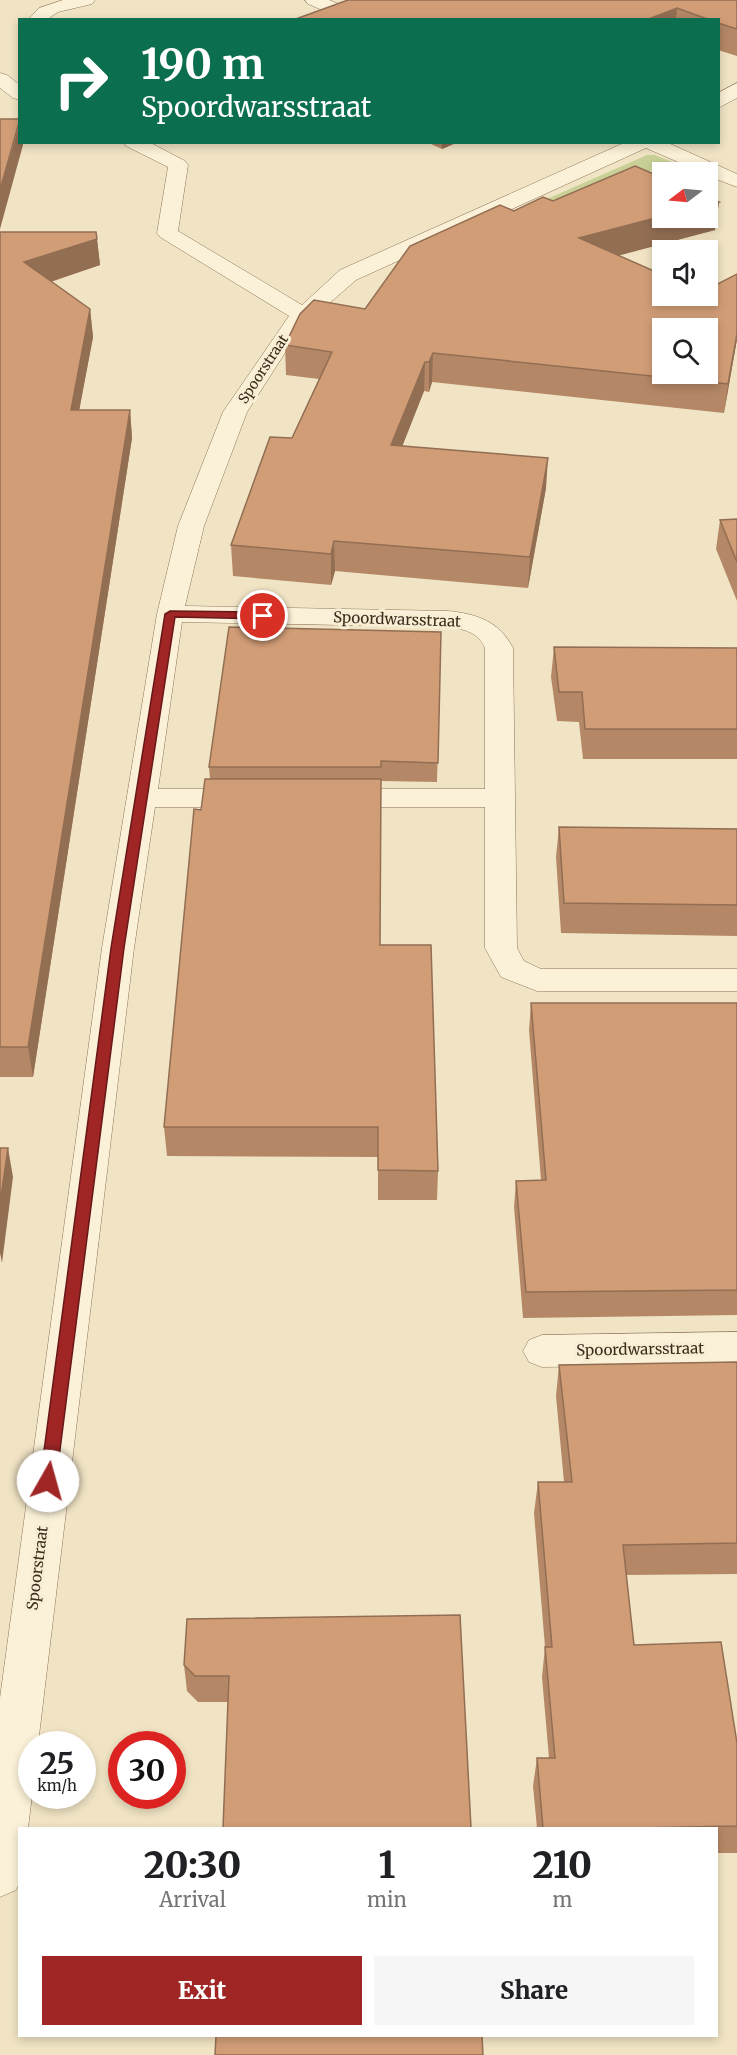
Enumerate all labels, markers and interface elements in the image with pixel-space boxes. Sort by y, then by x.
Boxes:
text: 190 m [141,38,264,90]
icon: right [42,42,120,120]
text: Spoordwarsstraat [141,90,371,124]
north arrow [652,162,718,228]
map controls [652,162,718,384]
button: sound [652,240,718,306]
button: search [652,318,718,384]
street label: Spoorstraat [234,331,292,407]
pin [237,590,288,641]
icon: arrive [246,599,279,632]
street label: Spoordwarsstraat [333,607,461,631]
street label: Spoordwarsstraat [576,1338,704,1360]
position arrow [16,1449,80,1513]
street label: Spoorstraat [22,1525,52,1611]
speed limit sign: 30 [108,1731,186,1809]
text: 25 [40,1744,74,1782]
text: km/h [37,1776,77,1795]
text: 20:30 [144,1843,241,1888]
text: 1 [378,1843,395,1888]
text: 210 [533,1843,592,1888]
text: Arrival [159,1887,226,1912]
text: min [367,1887,407,1912]
text: m [552,1887,572,1912]
button: Exit [42,1956,362,2025]
button: Share [374,1956,694,2025]

